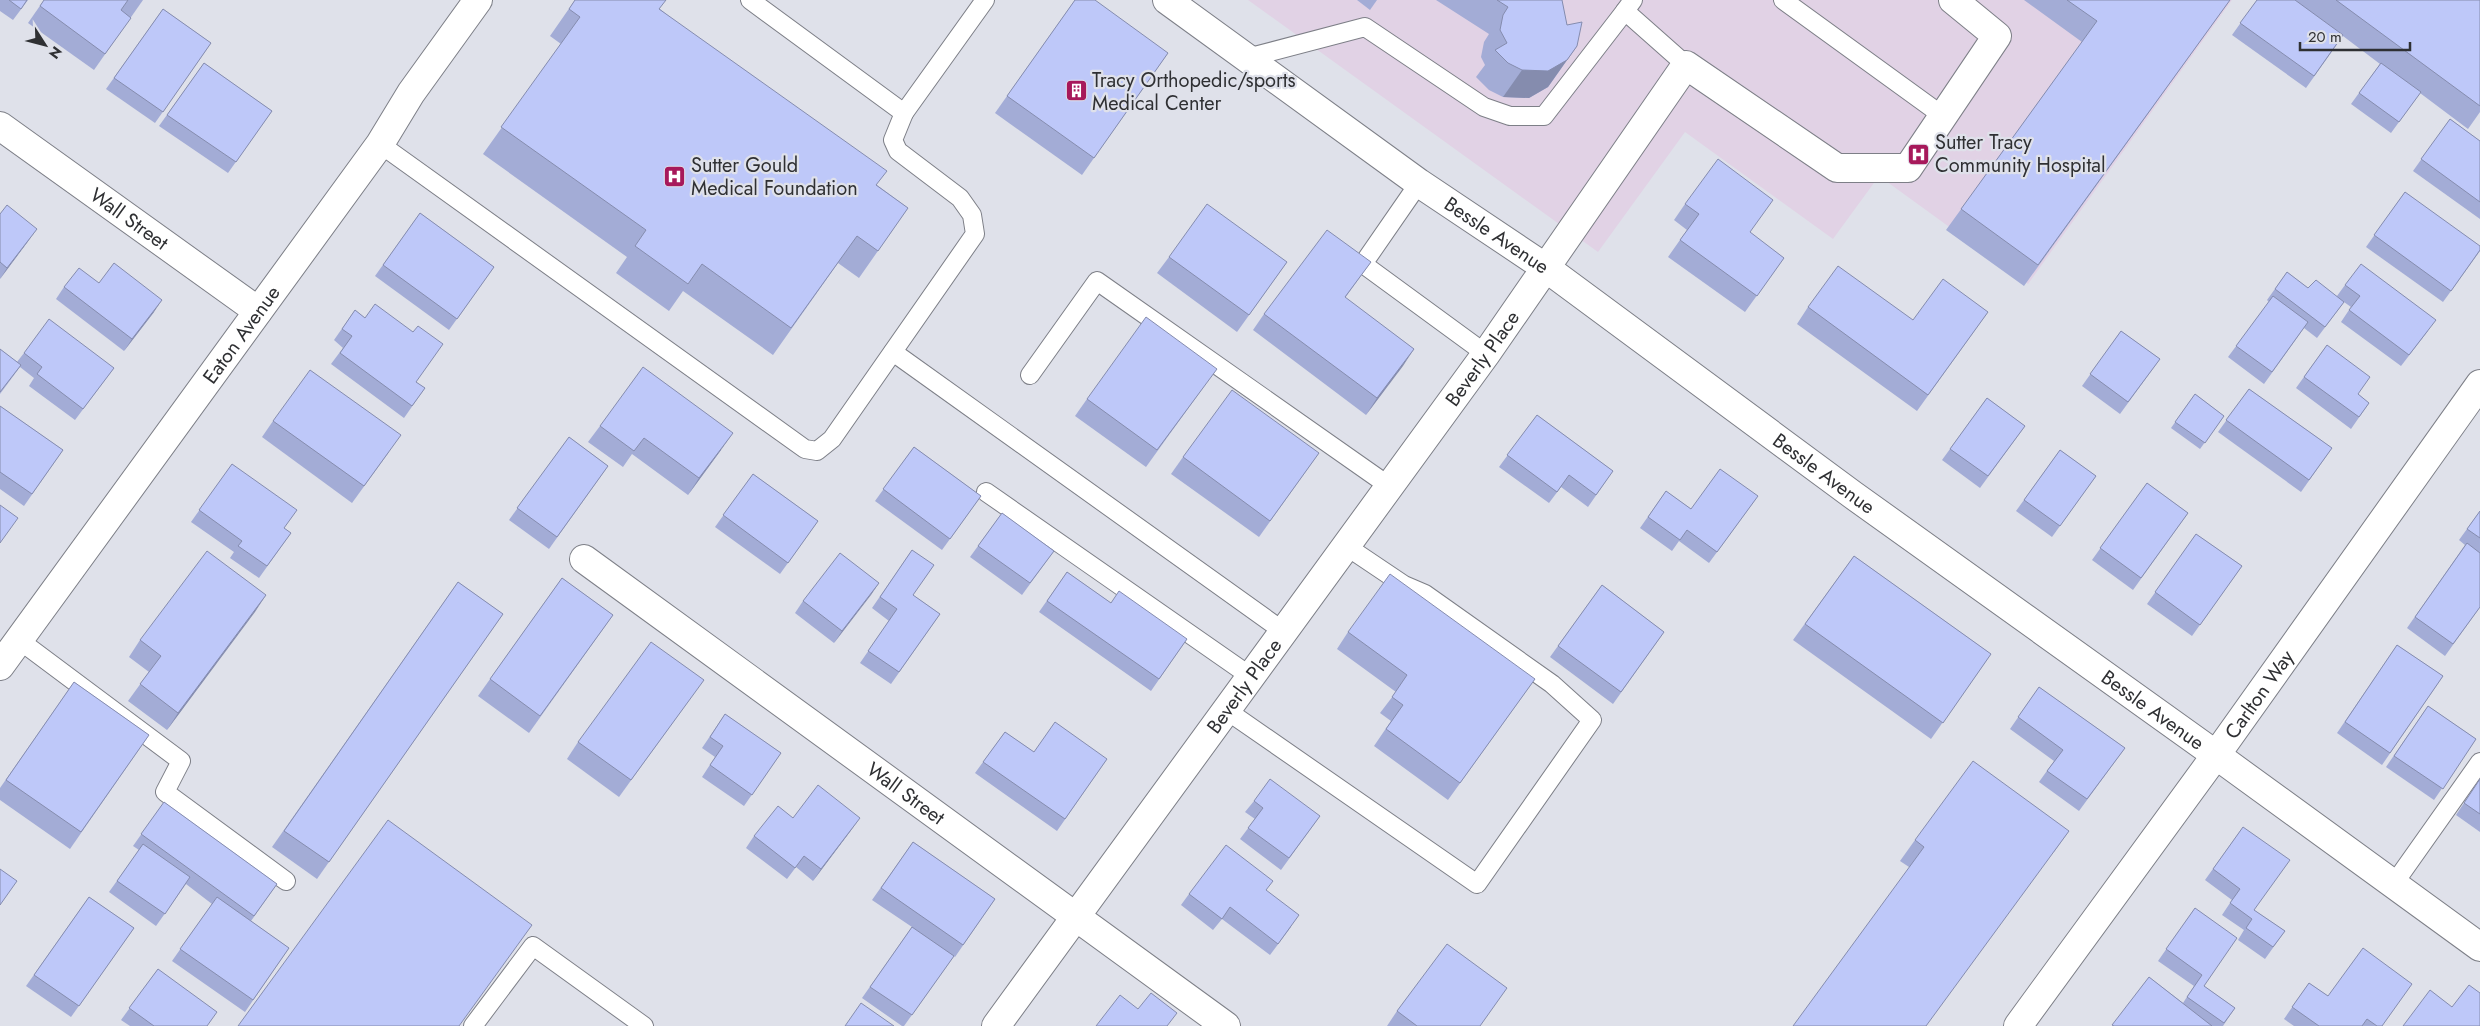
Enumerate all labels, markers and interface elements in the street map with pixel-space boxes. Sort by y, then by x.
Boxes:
north arrow [20,20,70,70]
scale bar [2300,20,2410,52]
text: 20 m [2308,26,2342,48]
text: N [44,42,67,63]
place label: Tracy Orthopedic/sports Medical Center [1092,66,1296,118]
building icon: Tracy Orthopedic/sports Medical Center [1064,79,1088,103]
place label: Sutter Tracy Community Hospital [1935,128,2106,180]
hospital icon: Sutter Tracy Community Hospital [1907,142,1931,166]
place label: Sutter Gould Medical Foundation [691,151,858,203]
hospital icon: Sutter Gould Medical Foundation [663,164,687,188]
street label: Wall Street [84,181,175,257]
street label: Bessle Avenue [1438,189,1555,281]
street label: Eaton Avenue [196,279,287,390]
street label: Beverly Place [1438,305,1526,412]
street label: Bessle Avenue [1767,426,1881,521]
street label: Beverly Place [1200,632,1289,739]
street label: Carlton Way [2217,644,2301,745]
street label: Bessle Avenue [2095,663,2211,757]
street label: Wall Street [861,755,951,832]

